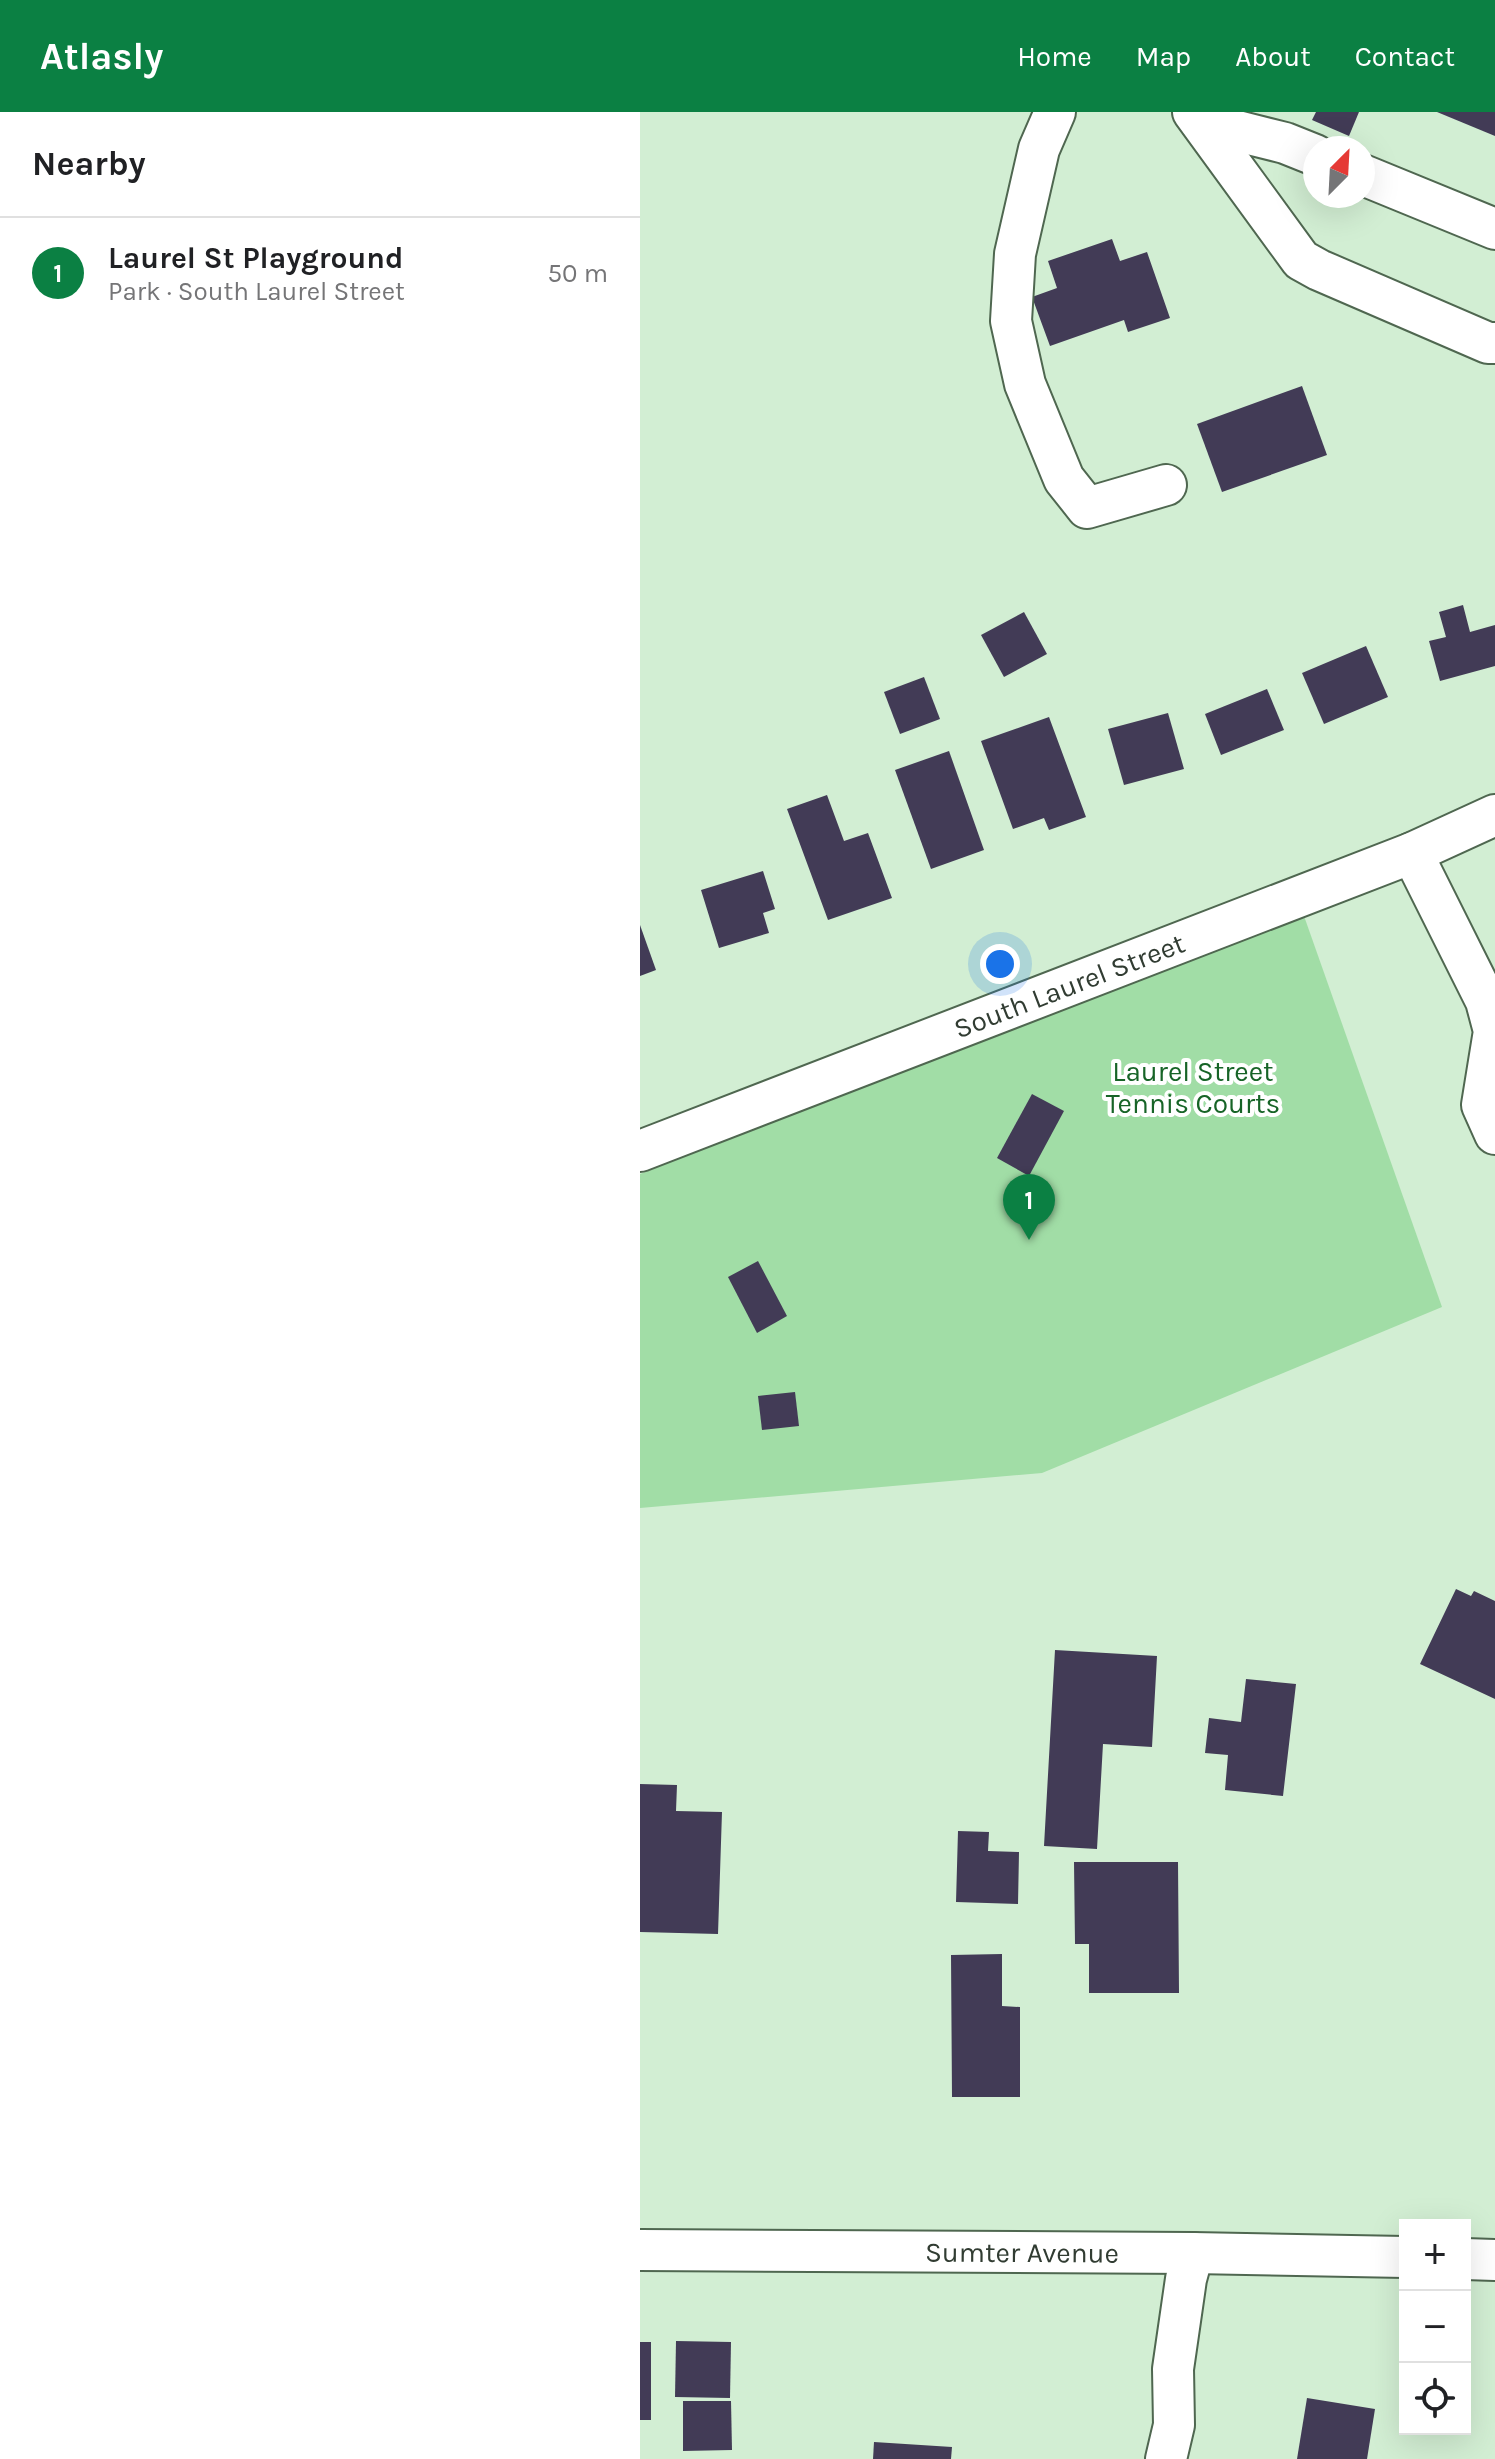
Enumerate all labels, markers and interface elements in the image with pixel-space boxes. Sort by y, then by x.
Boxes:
text: Atlasly [40,34,163,79]
text: Home [1017,40,1092,73]
text: Map [1136,40,1191,73]
text: About [1235,40,1311,73]
text: Contact [1355,40,1455,73]
north arrow [1303,136,1375,208]
text: Nearby [32,144,146,184]
text: Laurel St Playground [108,240,403,276]
text: 1 [53,258,63,289]
text: 50 m [547,258,608,289]
text: Park · South Laurel Street [108,276,405,307]
street label: South Laurel Street [949,926,1189,1045]
your location [980,944,1020,984]
park label: Laurel Street Tennis Courts [1106,1055,1280,1120]
pin: 1 [1003,1174,1055,1240]
map controls [1399,2219,1471,2435]
button: + [1399,2219,1471,2291]
street label: Sumter Avenue [925,2235,1119,2269]
button: − [1399,2291,1471,2363]
button: locate [1399,2363,1471,2435]

